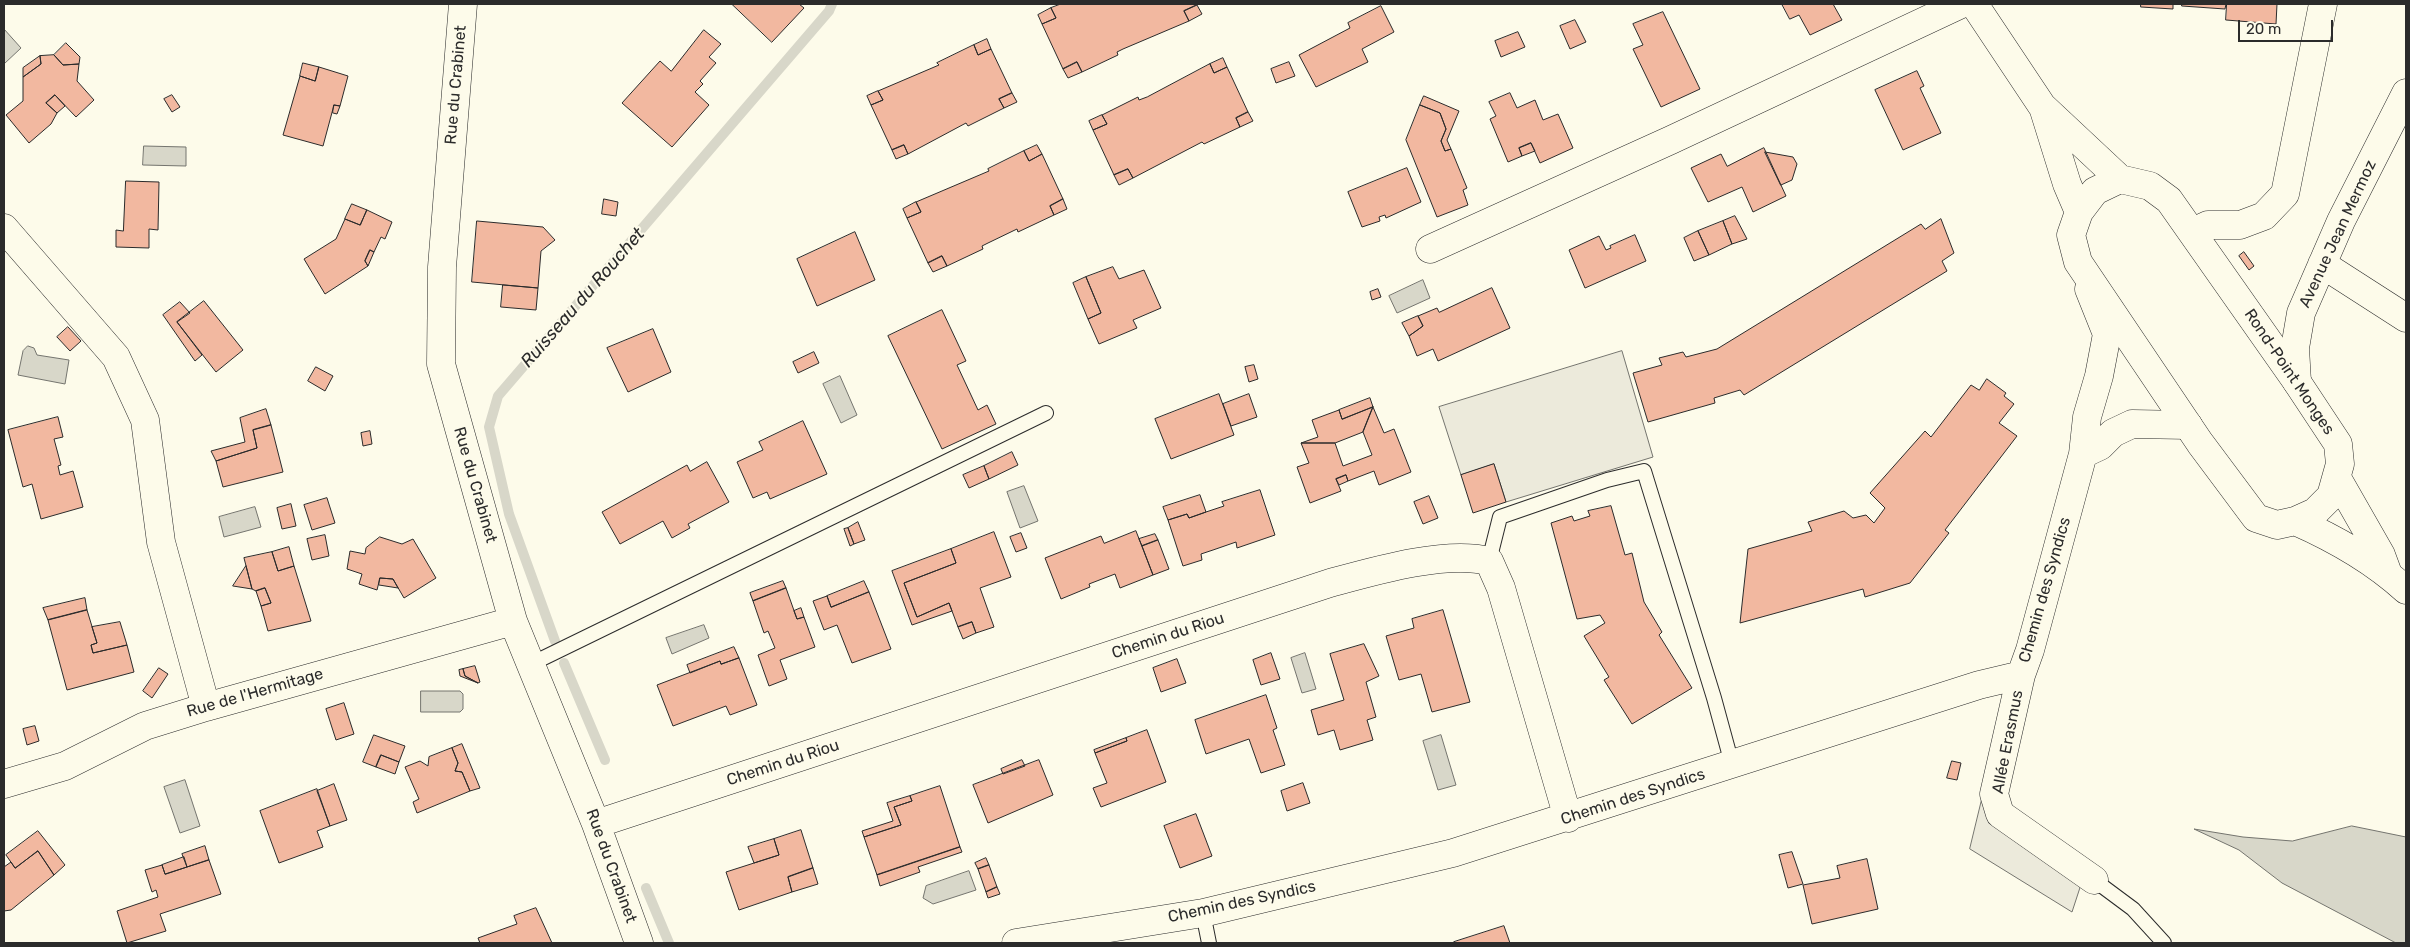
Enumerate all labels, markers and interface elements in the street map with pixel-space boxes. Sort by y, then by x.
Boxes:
scale bar [2240,10,2335,42]
text: 20 m [2246,20,2281,38]
street label: Rue du Crabinet [441,25,471,145]
street label: Avenue Jean Mermoz [2295,157,2381,311]
water label: Ruisseau du Rouchet [517,224,649,372]
street label: Rond-Point Monges [2240,305,2338,439]
street label: Rue du Crabinet [449,425,501,545]
street label: Chemin des Syndics [2015,515,2075,665]
street label: Chemin du Riou [1109,609,1227,663]
street label: Rue de l'Hermitage [185,664,325,722]
street label: Allée Erasmus [1989,689,2027,795]
street label: Chemin du Riou [724,736,842,790]
street label: Chemin des Syndics [1558,765,1708,829]
street label: Rue du Crabinet [582,806,640,926]
street label: Chemin des Syndics [1166,877,1318,927]

